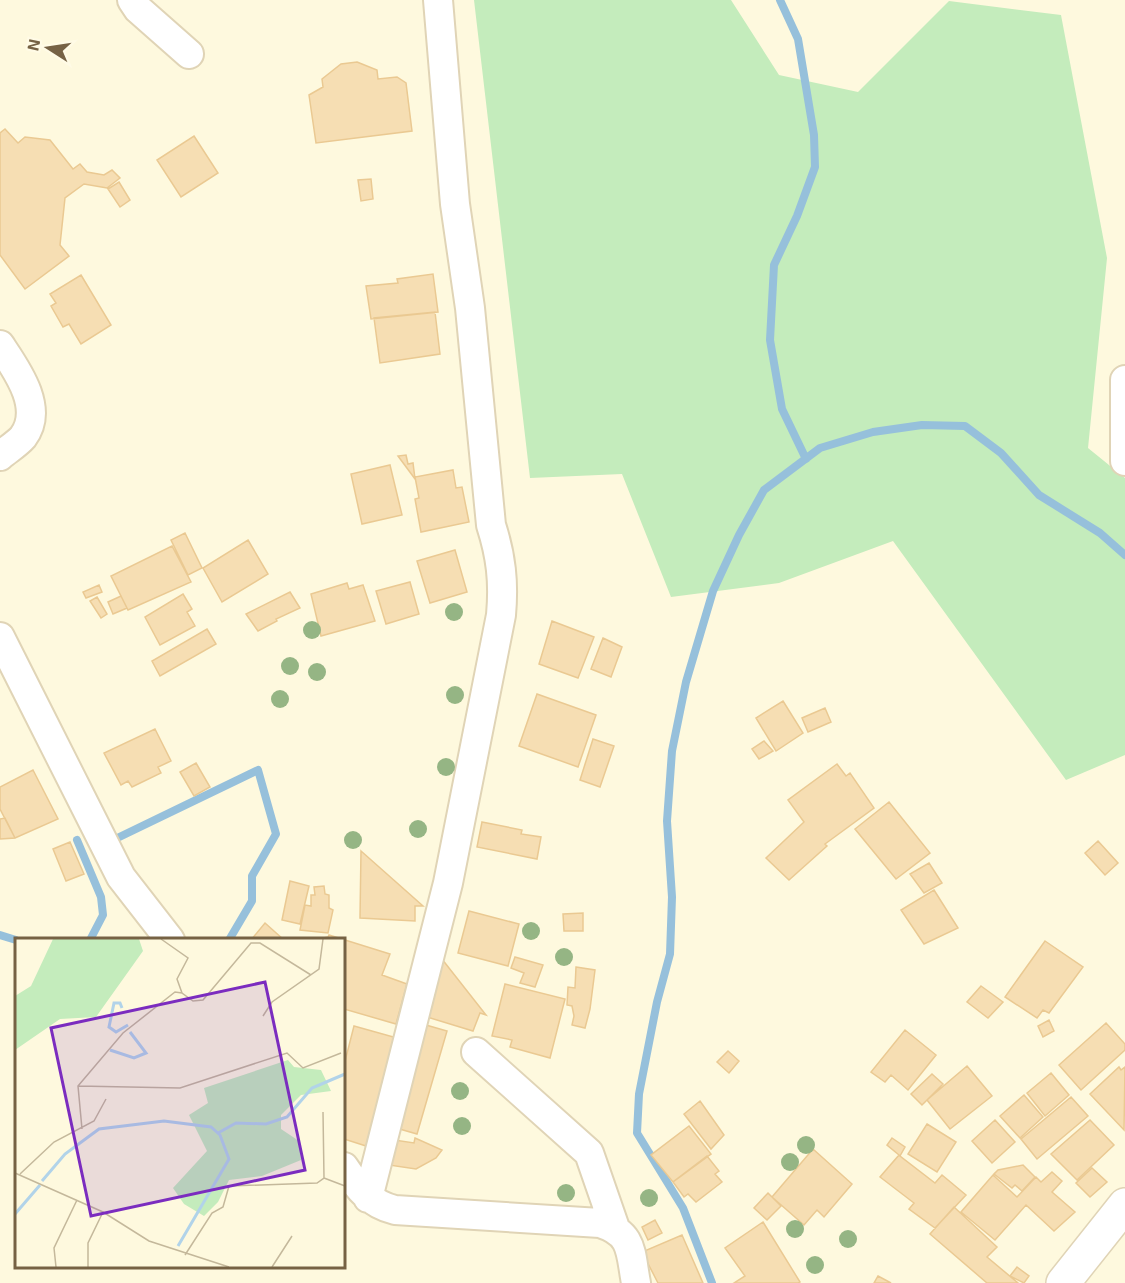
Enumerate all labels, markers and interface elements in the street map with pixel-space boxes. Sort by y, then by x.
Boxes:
north arrow [18,18,78,78]
text: N [22,37,43,52]
inset map [15,938,345,1268]

